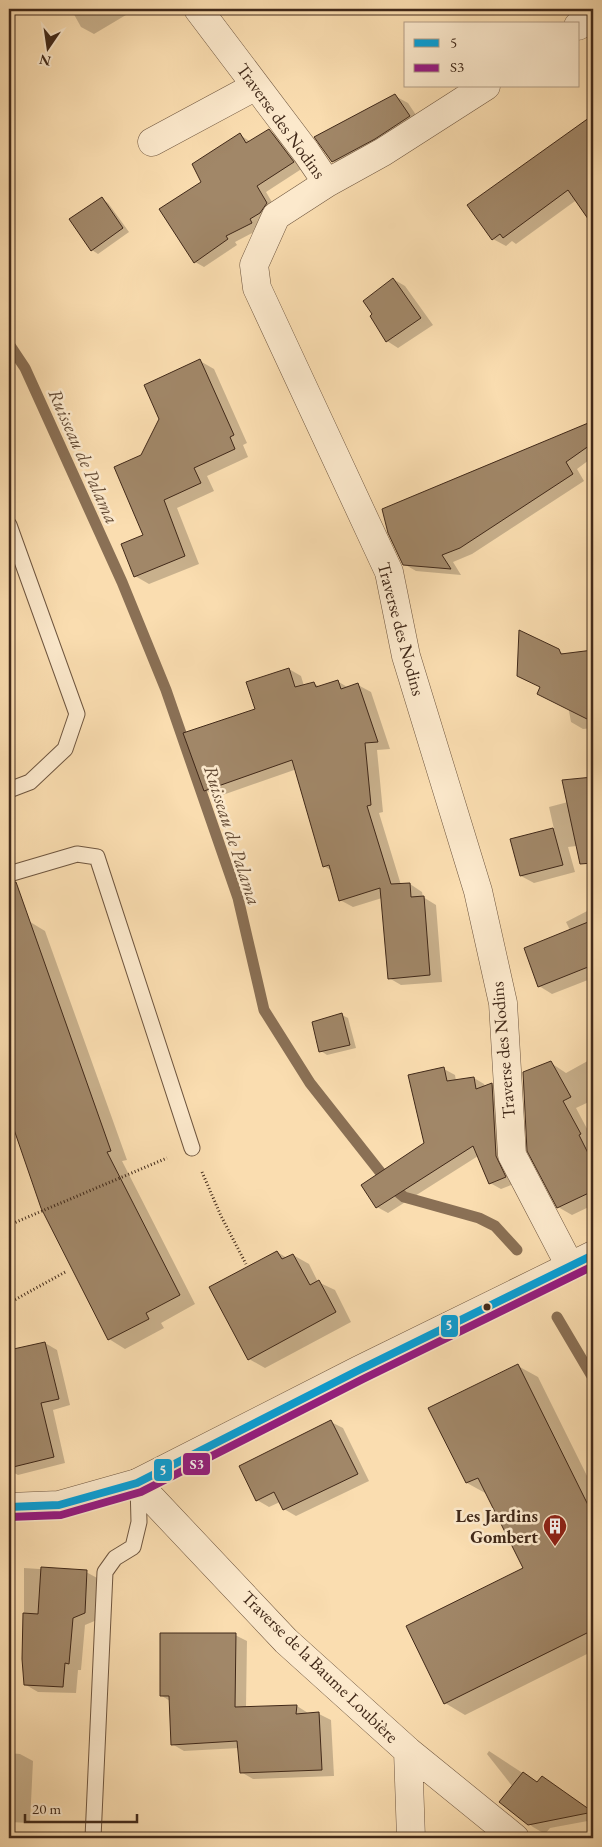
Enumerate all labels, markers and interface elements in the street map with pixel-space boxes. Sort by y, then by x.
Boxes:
north arrow [22,22,72,72]
legend [404,22,580,88]
text: 5 [450,33,457,52]
text: N [37,50,53,71]
text: S3 [450,57,464,76]
street label: Traverse des Nodins [232,58,331,183]
water label: Ruisseau de Palama [43,385,125,528]
street label: Traverse des Nodins [373,559,430,698]
water label: Ruisseau de Palama [198,762,267,908]
street label: Traverse des Nodins [485,980,520,1120]
unlabelled marker [482,1302,492,1312]
line badge: 5 [440,1314,459,1338]
text: 5 [445,1316,453,1334]
line badge: S3 [182,1452,211,1476]
text: S3 [190,1455,204,1473]
line badge: 5 [153,1458,173,1482]
text: 5 [159,1461,167,1479]
place label: Les Jardins Gombert [455,1504,538,1548]
building icon: Les Jardins Gombert [542,1513,568,1547]
street label: Traverse de la Baume Loubière [237,1586,404,1748]
scale bar [25,1792,138,1824]
text: 20 m [32,1799,61,1818]

